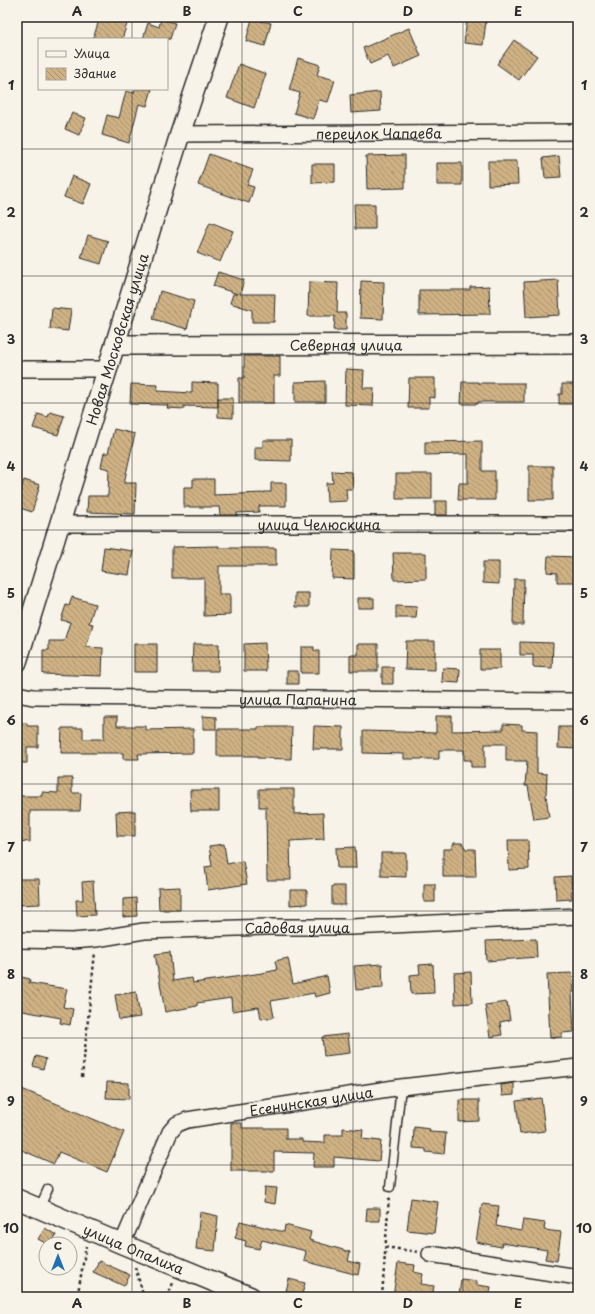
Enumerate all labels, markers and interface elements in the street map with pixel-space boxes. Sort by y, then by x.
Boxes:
text: A [72,1,82,20]
text: B [183,1,192,20]
text: C [293,1,303,20]
text: D [403,1,413,20]
text: E [514,1,522,20]
legend [38,38,168,90]
text: Улица [74,44,110,62]
text: Здание [74,64,116,82]
text: 1 [8,75,14,94]
text: 1 [581,75,587,94]
street label: переулок Чапаева [316,122,442,144]
text: 2 [6,202,16,221]
text: 2 [579,202,589,221]
street label: Новая Московская улица [80,250,153,428]
text: 3 [7,329,16,348]
text: 3 [580,329,589,348]
street label: Северная улица [290,334,403,355]
text: 4 [7,456,16,475]
text: 4 [580,456,589,475]
street label: улица Челюскина [257,514,381,535]
text: 5 [7,583,15,602]
text: 5 [580,583,588,602]
street label: улица Папанина [239,688,357,710]
text: 6 [6,710,16,729]
text: 6 [579,710,589,729]
text: 7 [7,837,15,856]
text: 7 [580,837,588,856]
street label: Садовая улица [244,917,350,938]
text: 8 [7,964,15,983]
text: 8 [580,964,588,983]
street label: Есенинская улица [248,1081,375,1121]
text: 9 [7,1091,15,1110]
text: 9 [580,1091,588,1110]
text: 10 [3,1218,19,1237]
street label: улица Опалиха [80,1218,188,1279]
text: 10 [576,1218,592,1237]
north arrow [38,1236,78,1276]
text: С [54,1237,62,1254]
text: A [72,1293,82,1312]
text: B [183,1293,192,1312]
text: C [293,1293,303,1312]
text: D [403,1293,413,1312]
text: E [514,1293,522,1312]

